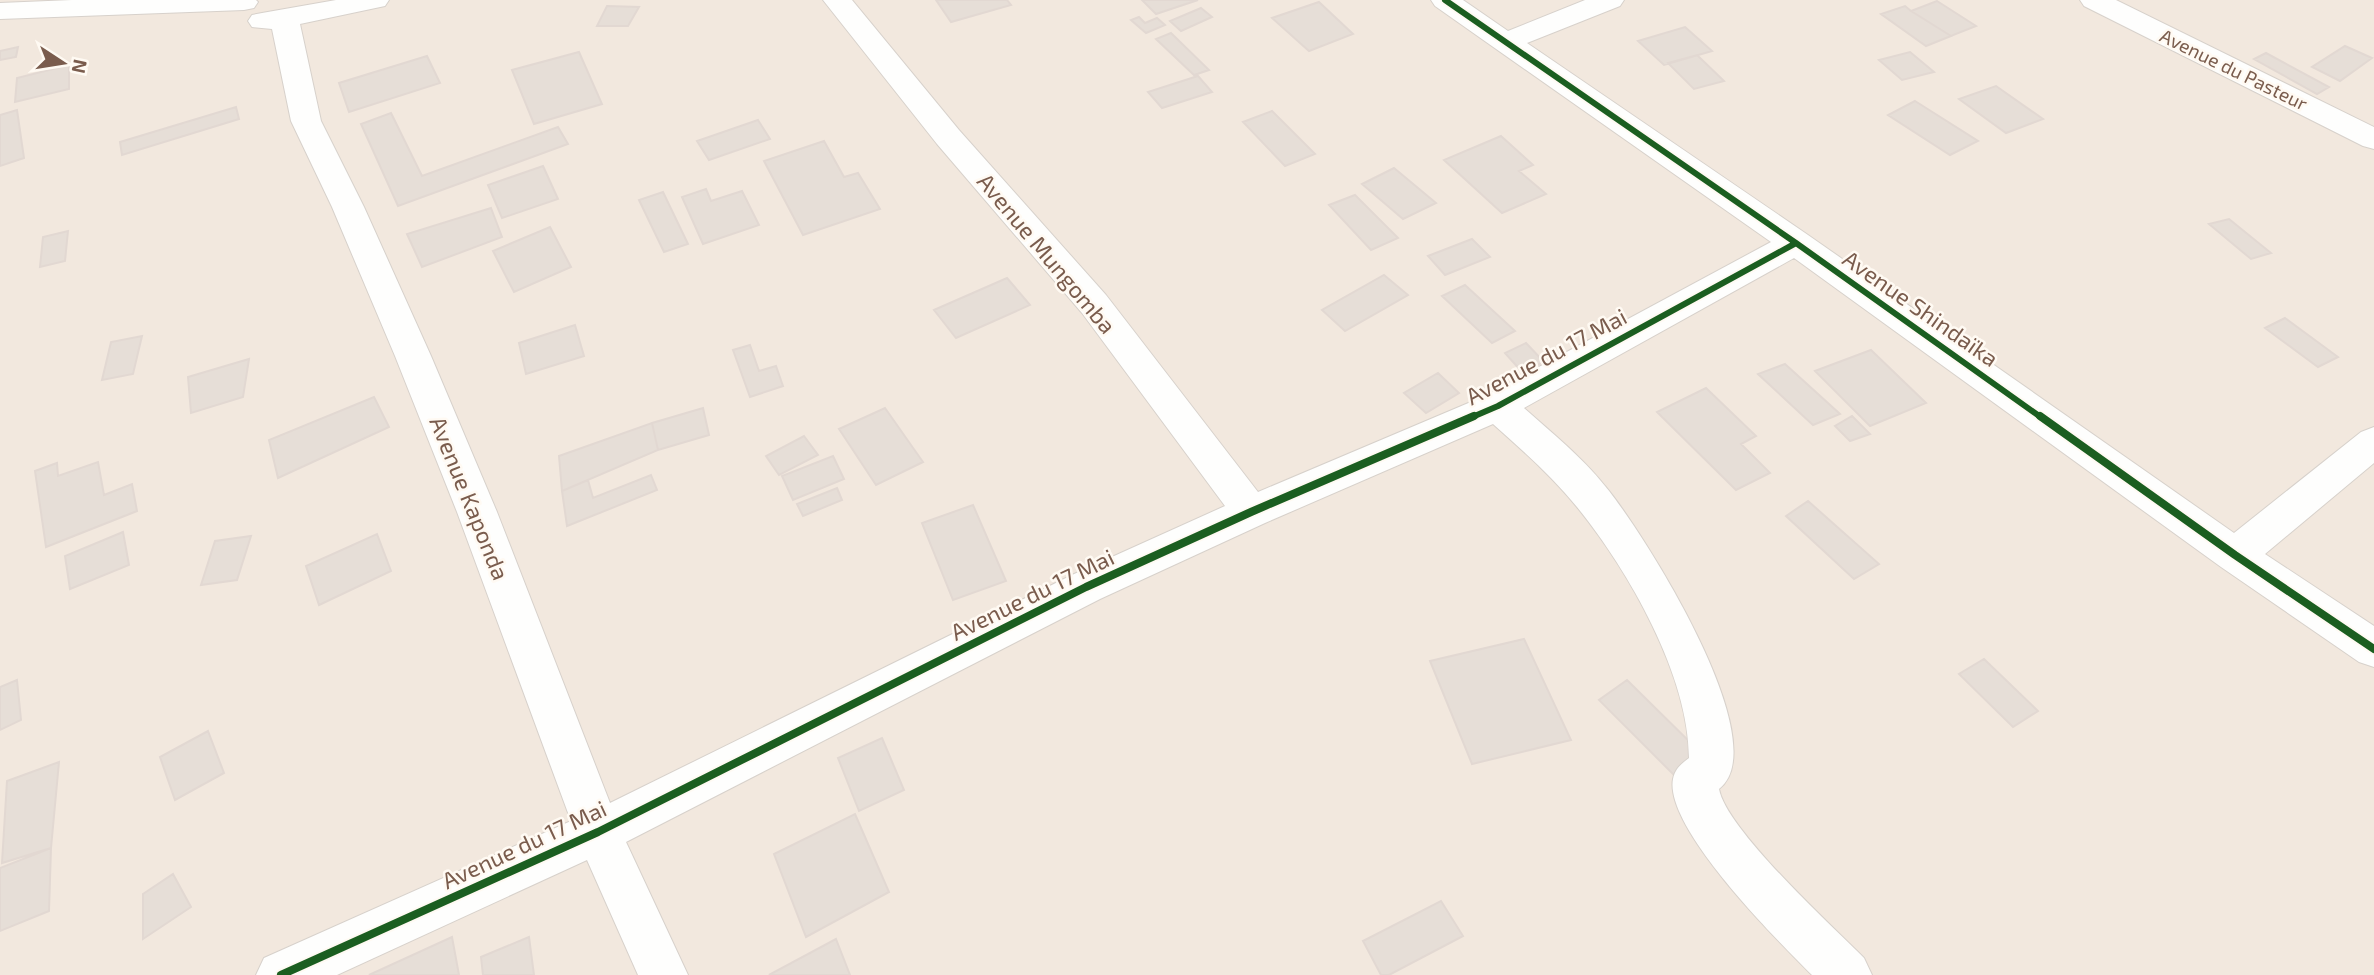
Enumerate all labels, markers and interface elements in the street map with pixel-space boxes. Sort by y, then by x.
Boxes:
street label: Avenue du Pasteur [2157,23,2312,115]
north arrow [28,28,98,98]
text: N [67,58,93,76]
street label: Avenue Mungomba [972,167,1122,339]
street label: Avenue Shindaïka [1838,244,2004,372]
street label: Avenue du 17 Mai [1461,302,1631,410]
street label: Avenue Kaponda [424,412,516,584]
street label: Avenue du 17 Mai [946,542,1118,646]
street label: Avenue du 17 Mai [437,794,611,894]

